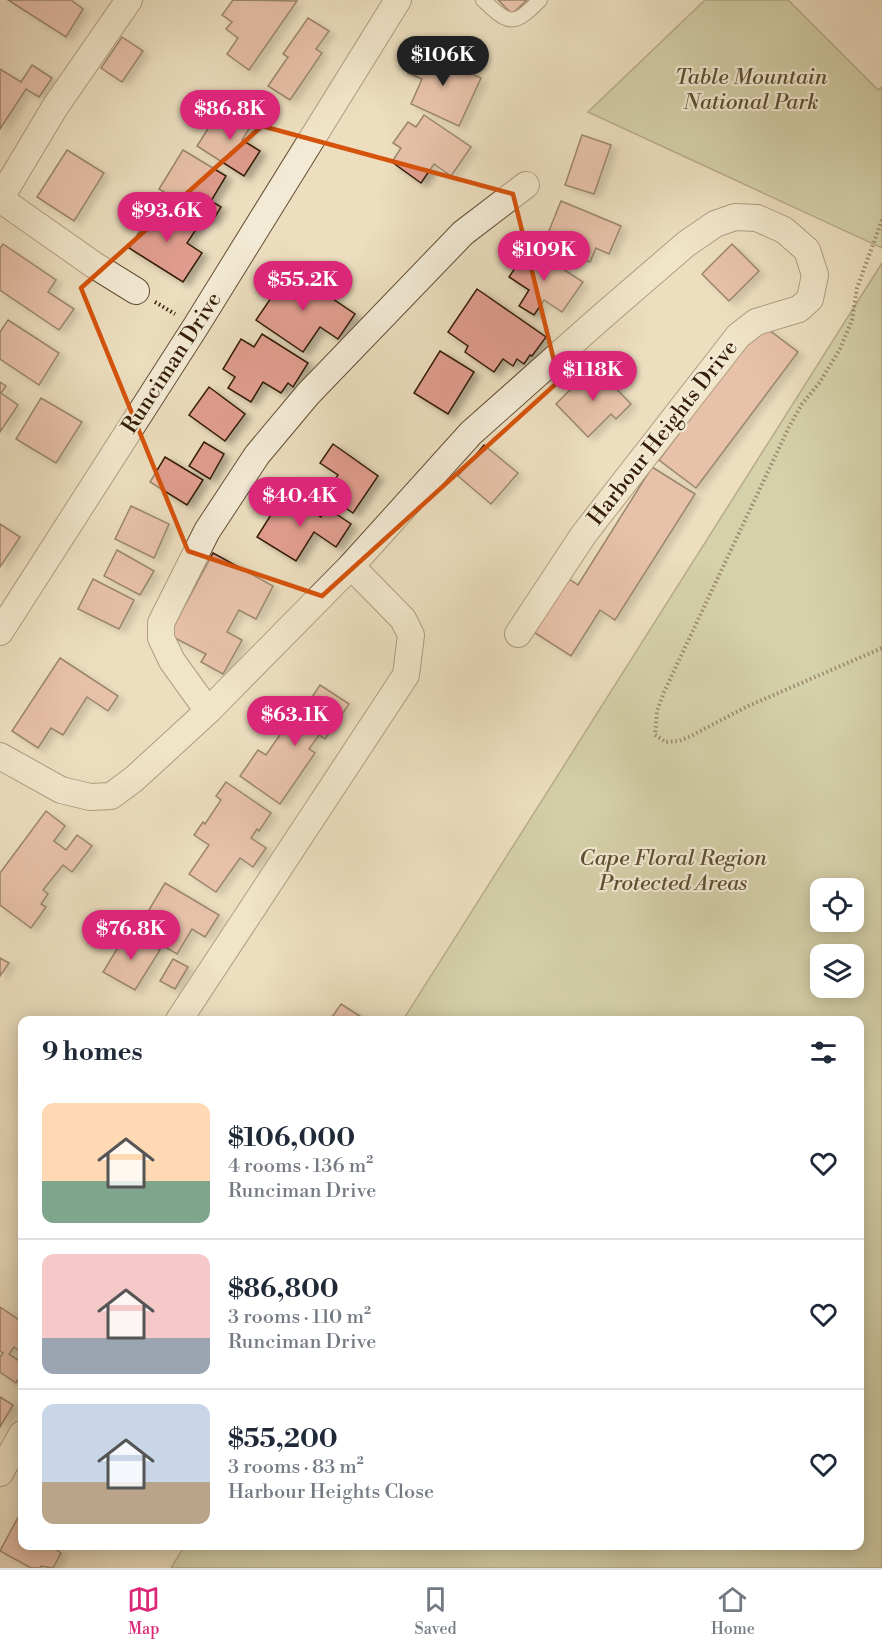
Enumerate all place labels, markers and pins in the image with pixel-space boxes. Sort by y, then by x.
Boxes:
pin: $106K [401,36,485,87]
pin: $86.8K [181,90,279,141]
pin: $93.6K [118,192,216,243]
pin: $109K [502,231,586,282]
pin: $55.2K [254,261,352,312]
pin: $118K [551,351,635,402]
pin: $40.4K [251,477,349,528]
pin: $63.1K [246,696,344,747]
pin: $76.8K [82,910,180,961]

